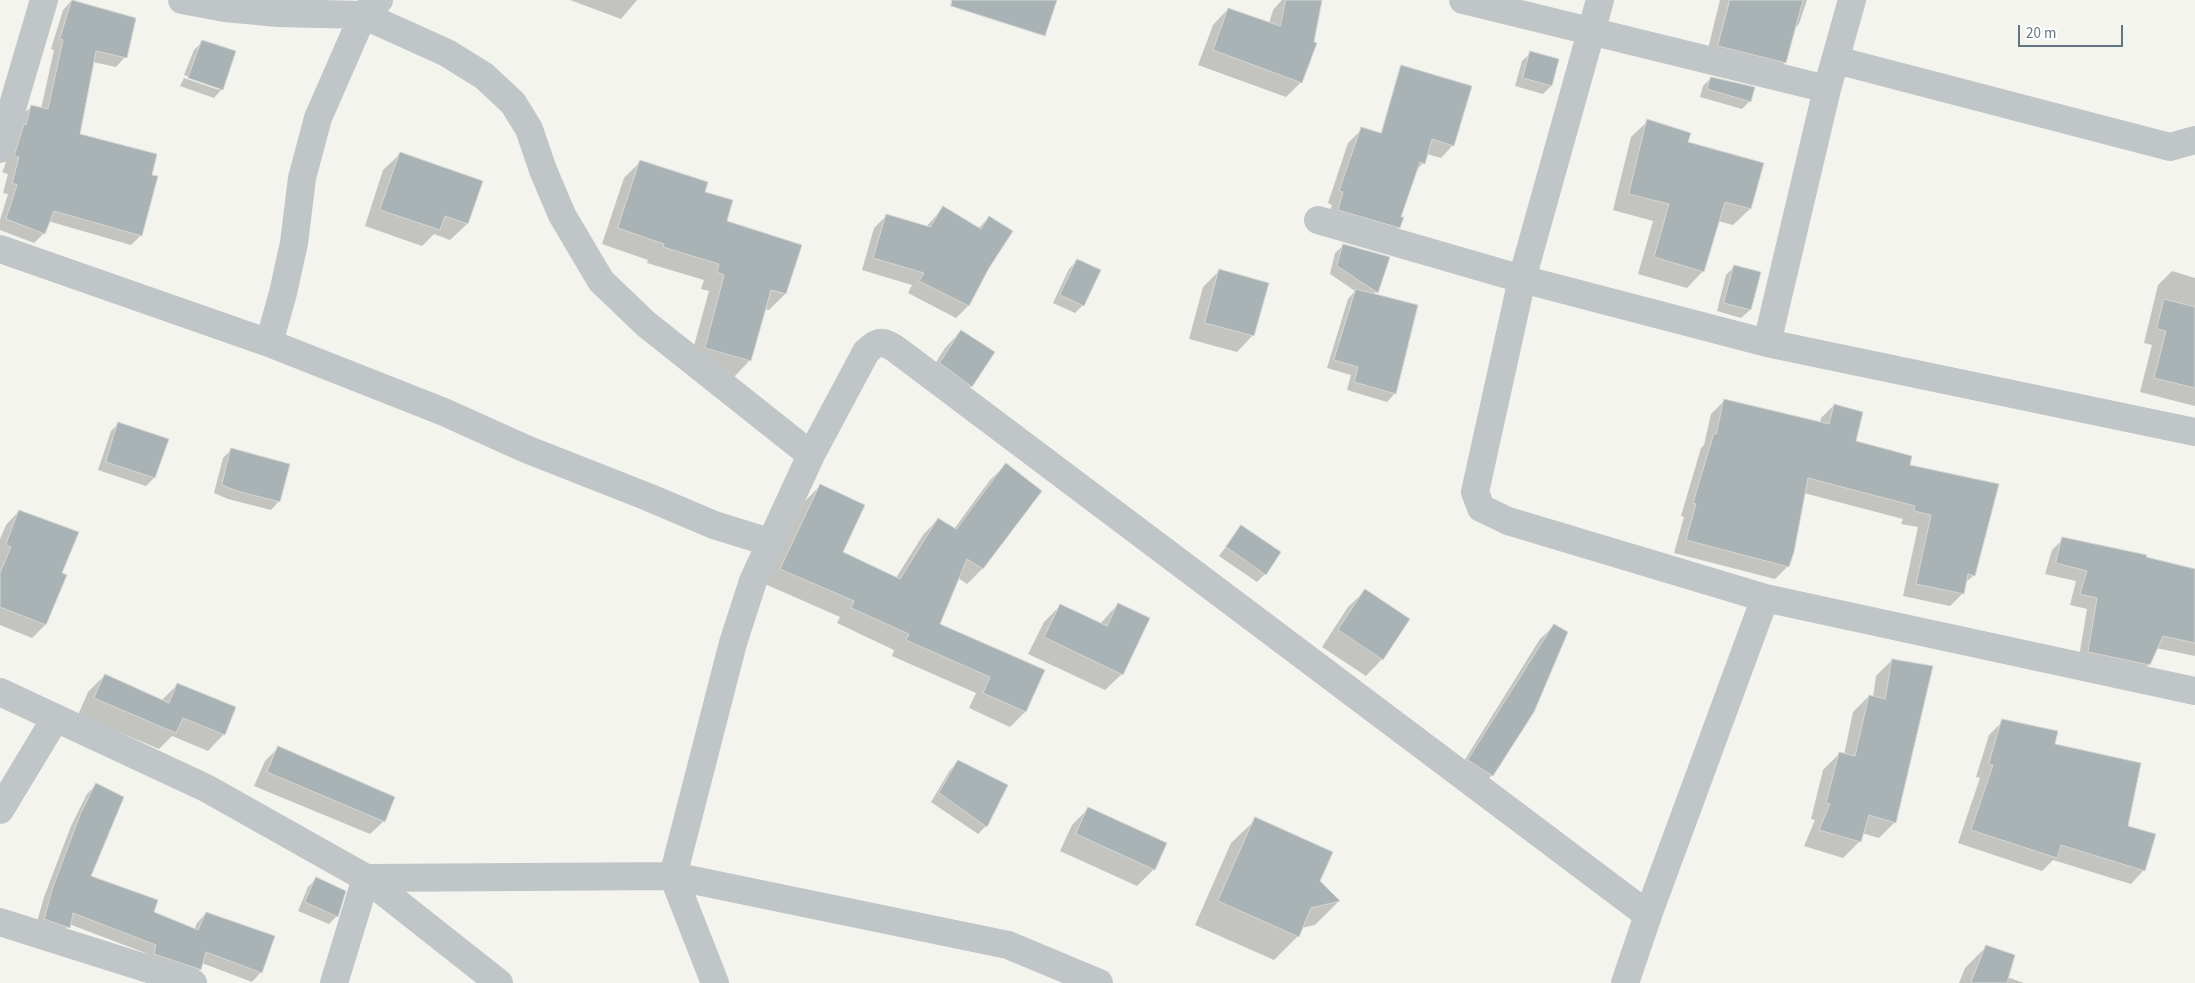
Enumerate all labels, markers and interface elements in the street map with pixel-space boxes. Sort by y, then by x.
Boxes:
scale bar [2020,15,2125,47]
text: 20 m [2026,23,2056,44]

